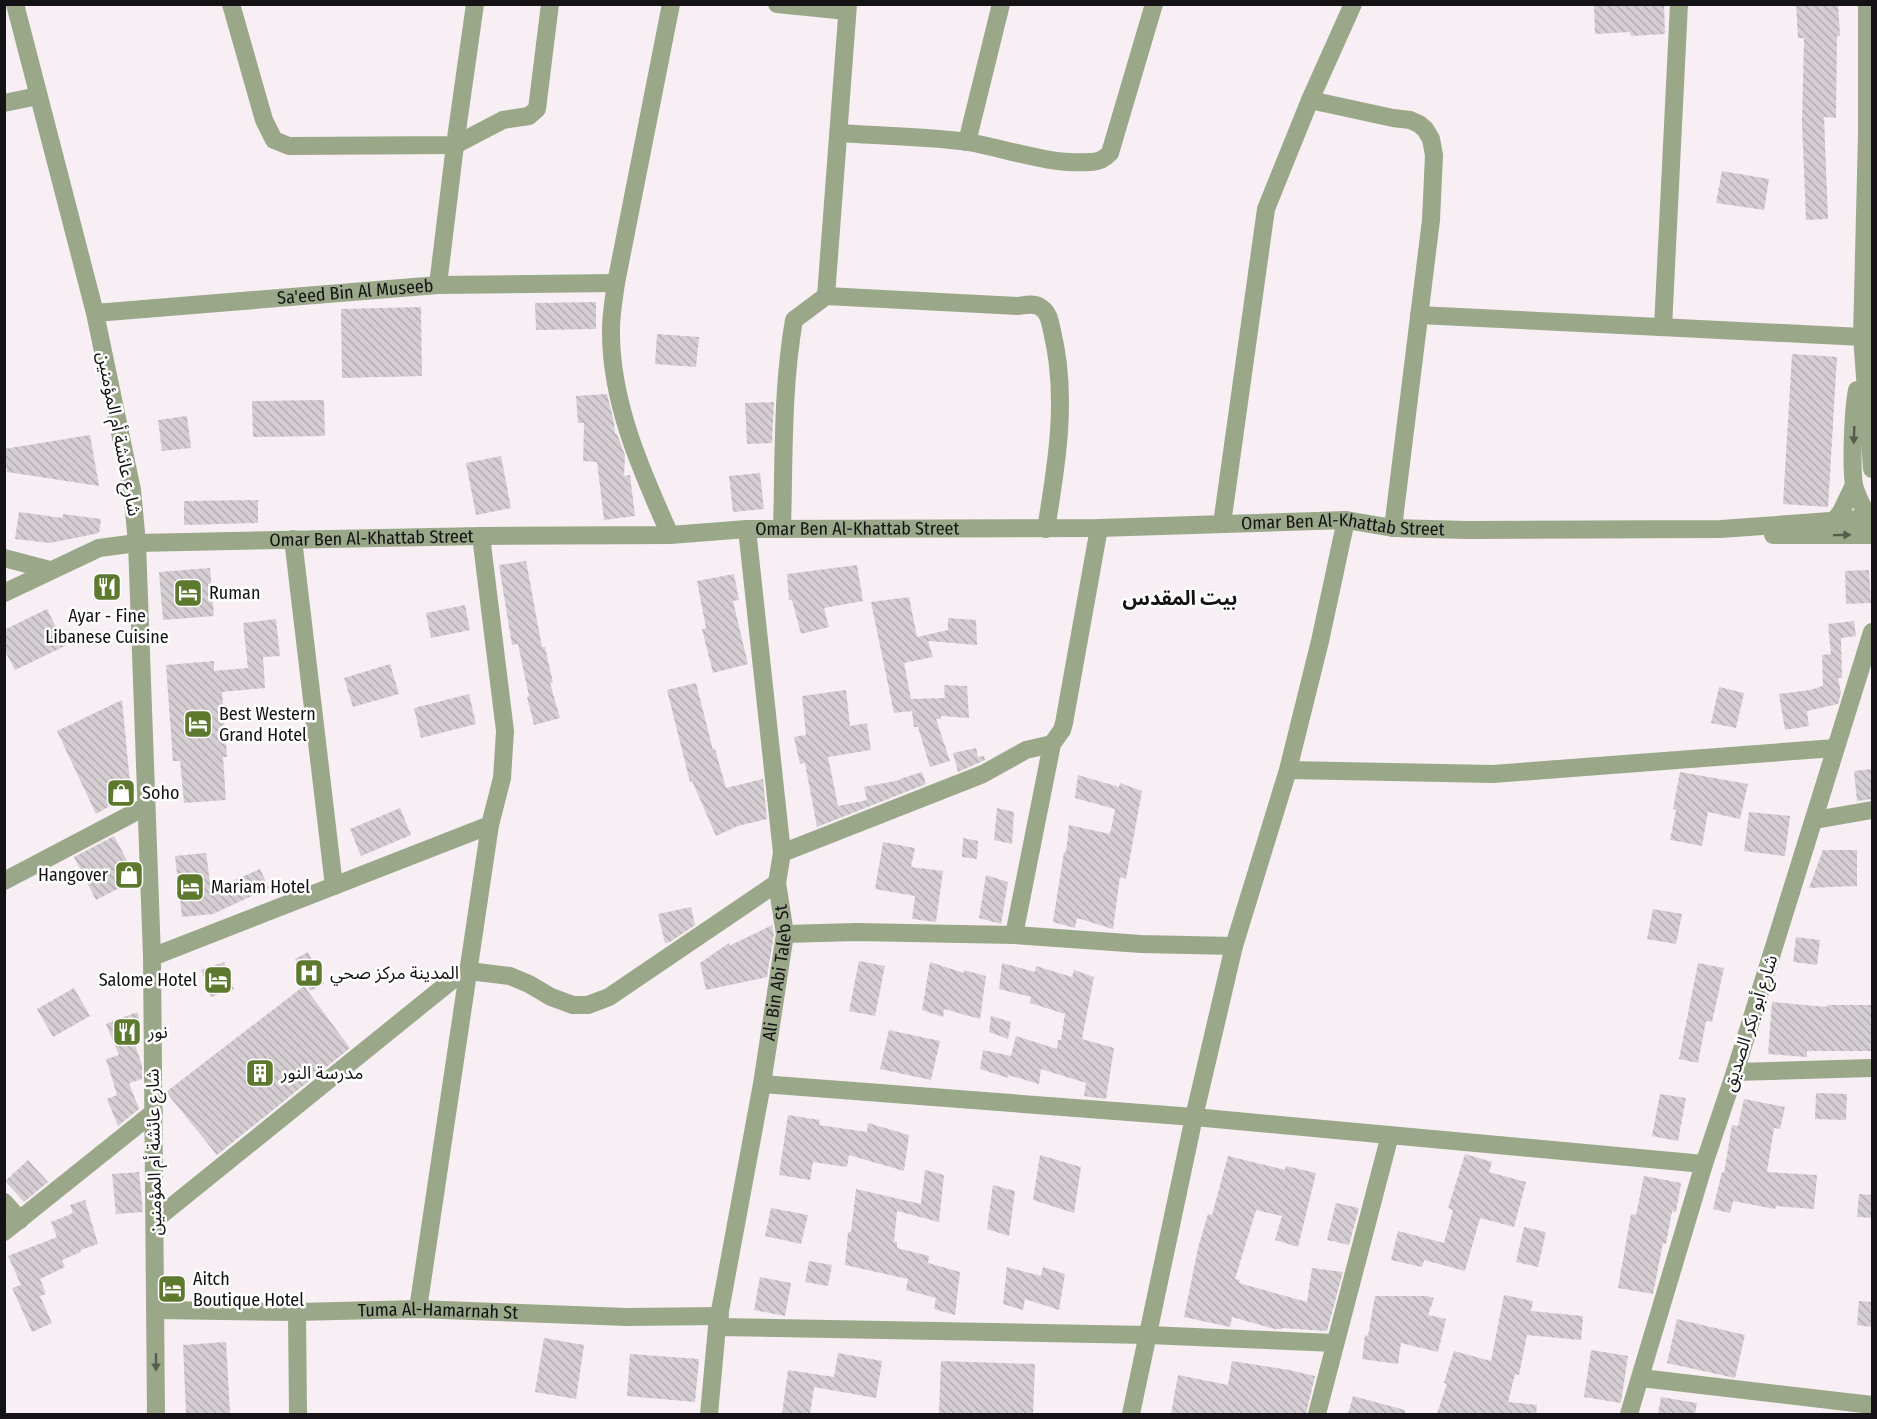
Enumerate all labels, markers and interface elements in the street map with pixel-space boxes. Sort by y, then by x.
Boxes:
street label: Sa'eed Bin Al Museeb [276,274,434,309]
street label: شارع عائشة أم المؤمنين [89,350,146,519]
one-way arrow [1849,425,1859,444]
street label: Omar Ben Al-Khattab Street [1241,509,1445,540]
street label: Omar Ben Al-Khattab Street [755,517,959,540]
street label: Omar Ben Al-Khattab Street [269,525,474,551]
one-way arrow [1833,530,1852,540]
restaurant icon: Ayar - Fine Libanese Cuisine [91,571,123,603]
hotel icon: Ruman [172,577,204,609]
place label: Ruman [209,582,260,604]
district label: بيت المقدس [1123,586,1237,610]
place label: Ayar - Fine Libanese Cuisine [45,605,169,648]
place label: Best Western Grand Hotel [219,703,316,746]
hotel icon: Best Western Grand Hotel [182,708,214,740]
shop icon: Soho [105,777,137,809]
place label: Soho [142,782,179,804]
shop icon: Hangover [113,859,145,891]
place label: Hangover [38,864,109,886]
hotel icon: Mariam Hotel [174,871,206,903]
place label: Mariam Hotel [211,876,310,898]
street label: Ali Bin Abi Taleb St [758,903,796,1042]
street label: شارع أبو بكر الصديق [1717,952,1785,1095]
hospital icon: المدينة مركز صحي [293,957,325,989]
place label: المدينة مركز صحي [330,962,459,986]
hotel icon: Salome Hotel [202,964,234,996]
place label: Salome Hotel [99,969,197,991]
restaurant icon: نور [111,1016,143,1048]
place label: نور [147,1021,168,1043]
building icon: مدرسة النور [244,1057,276,1089]
place label: مدرسة النور [280,1062,363,1084]
street label: شارع عائشة أم المؤمنين [141,1068,169,1236]
place label: Aitch Boutique Hotel [193,1268,304,1311]
hotel icon: Aitch Boutique Hotel [156,1273,188,1305]
street label: Tuma Al-Hamarnah St [358,1298,519,1324]
one-way arrow [151,1353,161,1372]

